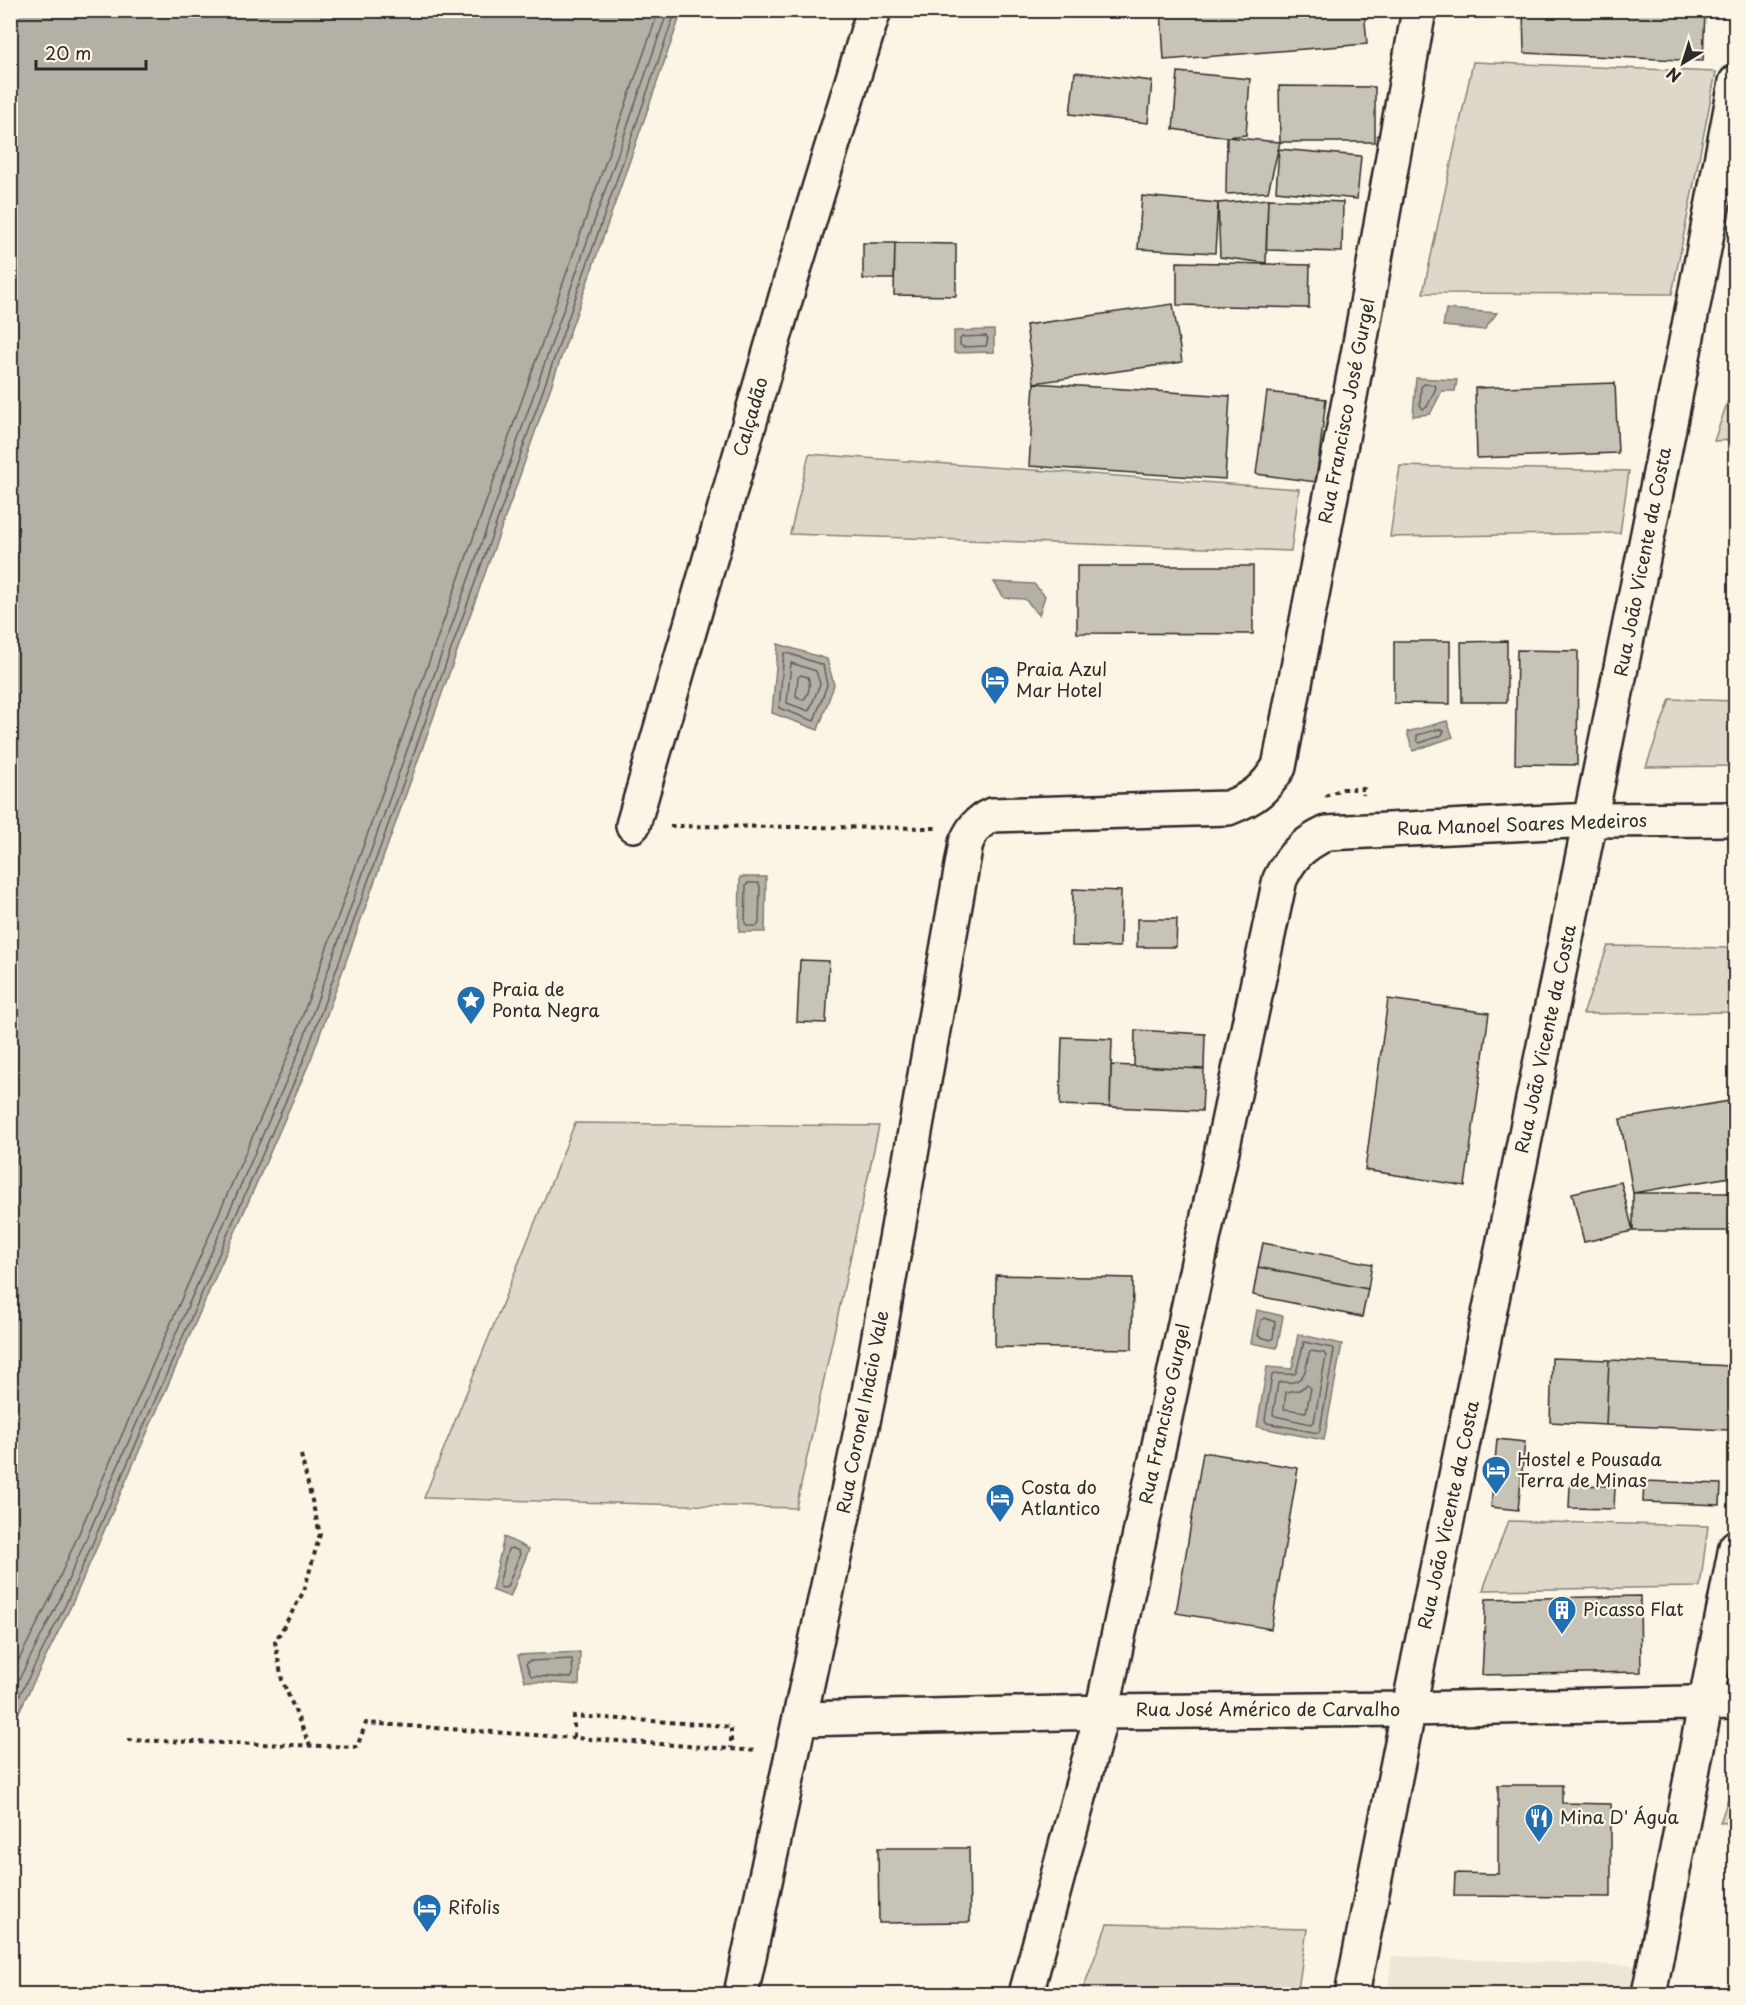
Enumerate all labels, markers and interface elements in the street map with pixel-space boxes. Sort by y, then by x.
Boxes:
scale bar [36,33,146,71]
north arrow [1653,33,1713,93]
text: 20 m [45,39,91,66]
text: N [1661,62,1686,89]
street label: Rua Francisco José Gurgel [1310,296,1381,526]
street label: Calçadão [725,374,774,460]
street label: Rua João Vicente da Costa [1606,444,1677,679]
place label: Praia Azul Mar Hotel [1016,655,1107,703]
hotel icon: Praia Azul Mar Hotel [979,664,1011,706]
street label: Rua Manoel Soares Medeiros [1396,806,1647,841]
street label: Rua João Vicente da Costa [1507,921,1582,1156]
place label: Praia de Ponta Negra [492,975,600,1023]
place icon: Praia de Ponta Negra [455,984,487,1026]
street label: Rua Coronel Inácio Vale [829,1308,894,1516]
street label: Rua Francisco Gurgel [1131,1321,1196,1506]
street label: Rua João Vicente da Costa [1410,1397,1485,1632]
place label: Hostel e Pousada Terra de Minas [1517,1445,1662,1493]
hotel icon: Hostel e Pousada Terra de Minas [1480,1454,1512,1496]
place label: Costa do Atlantico [1021,1473,1100,1521]
hotel icon: Costa do Atlantico [984,1482,1016,1524]
building icon: Picasso Flat [1546,1594,1578,1636]
place label: Picasso Flat [1583,1595,1684,1622]
street label: Rua José Américo de Carvalho [1136,1695,1400,1722]
restaurant icon: Mina D' Água [1523,1802,1555,1844]
place label: Mina D' Água [1560,1803,1679,1830]
hotel icon: Rifolis [411,1892,443,1934]
place label: Rifolis [448,1893,500,1920]

